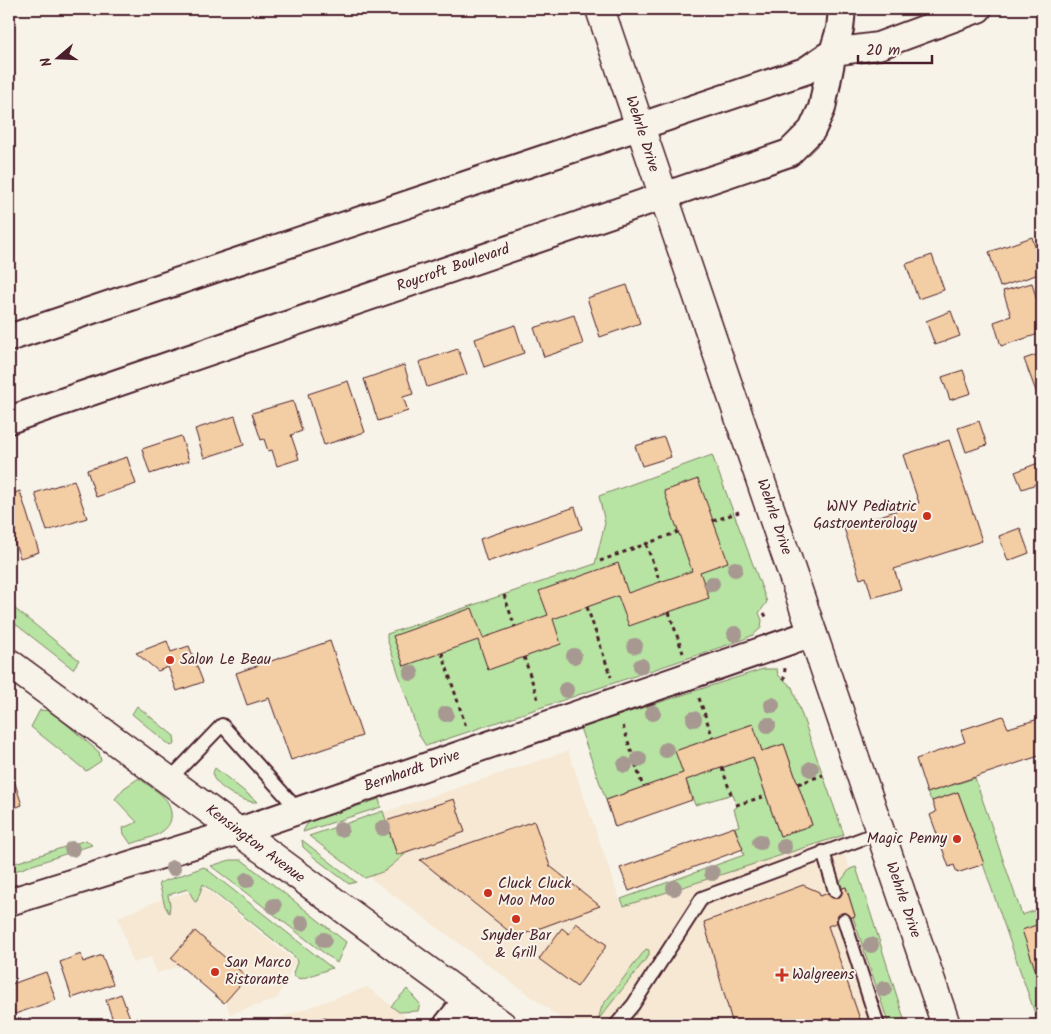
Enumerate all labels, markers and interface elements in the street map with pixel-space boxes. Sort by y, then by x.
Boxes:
north arrow [32,32,82,82]
scale bar [858,32,932,64]
text: 20 m [866,39,900,63]
text: N [35,54,58,70]
street label: Wehrle Drive [618,93,666,176]
street label: Roycroft Boulevard [393,237,513,299]
street label: Wehrle Drive [750,476,798,559]
place label: WNY Pediatric Gastroenterology [813,495,918,536]
marker: WNY Pediatric Gastroenterology [921,510,933,522]
place label: Salon Le Beau [180,648,271,672]
marker: Salon Le Beau [164,654,176,666]
street label: Bernhardt Drive [361,743,463,799]
street label: Kensington Avenue [200,798,310,890]
place label: Magic Penny [867,827,948,851]
marker: Magic Penny [951,833,963,845]
street label: Wehrle Drive [879,859,927,942]
place label: Cluck Cluck Moo Moo [498,872,572,913]
marker: Cluck Cluck Moo Moo [482,887,494,899]
marker: Snyder Bar & Grill [510,913,522,925]
place label: Snyder Bar & Grill [481,924,552,965]
place label: San Marco Ristorante [225,951,292,992]
place label: Walgreens [792,963,855,987]
marker: San Marco Ristorante [209,966,221,978]
marker: Walgreens [776,969,788,981]

